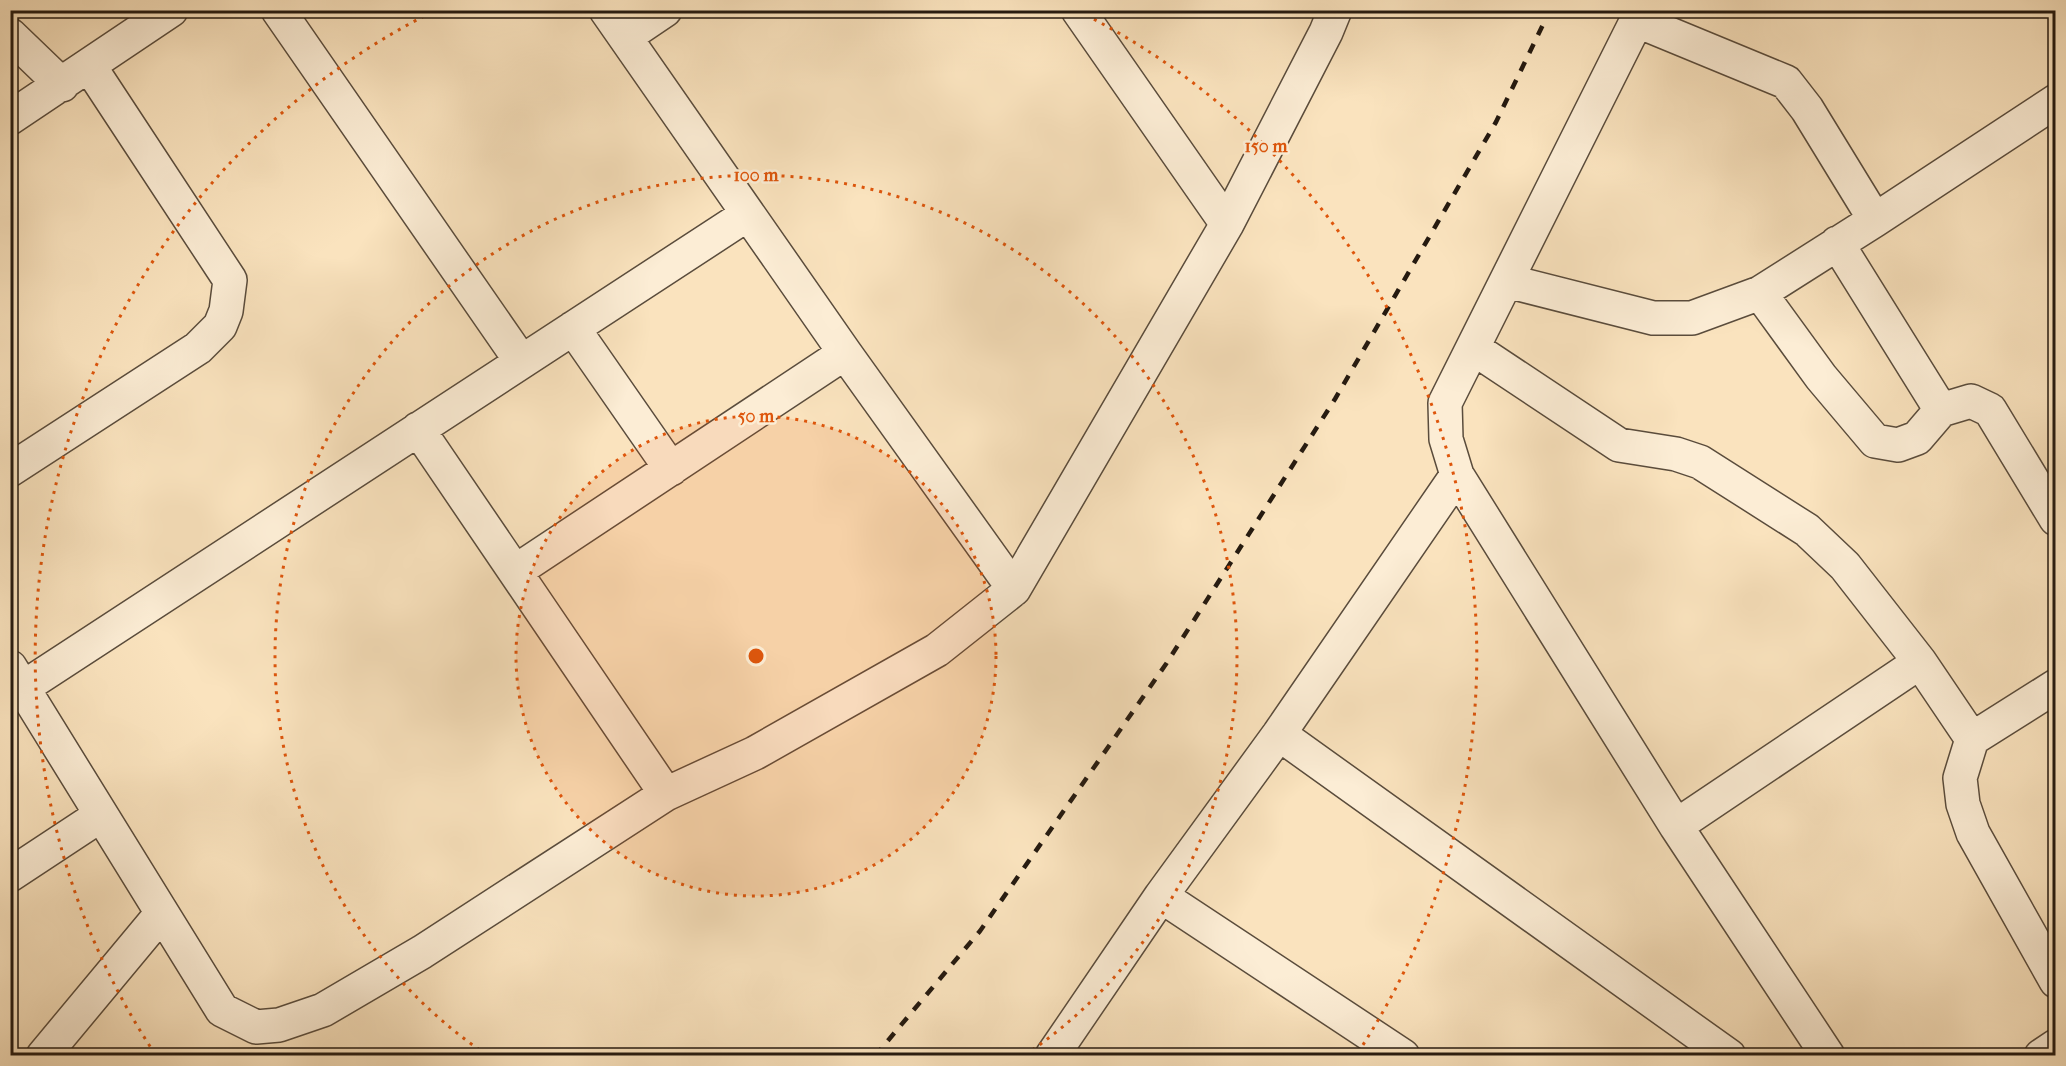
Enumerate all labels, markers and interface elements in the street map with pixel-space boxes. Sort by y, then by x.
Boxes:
text: 150 m [1245,136,1288,157]
text: 100 m [733,165,780,186]
text: 50 m [738,406,775,427]
centre of rings [746,646,766,666]

